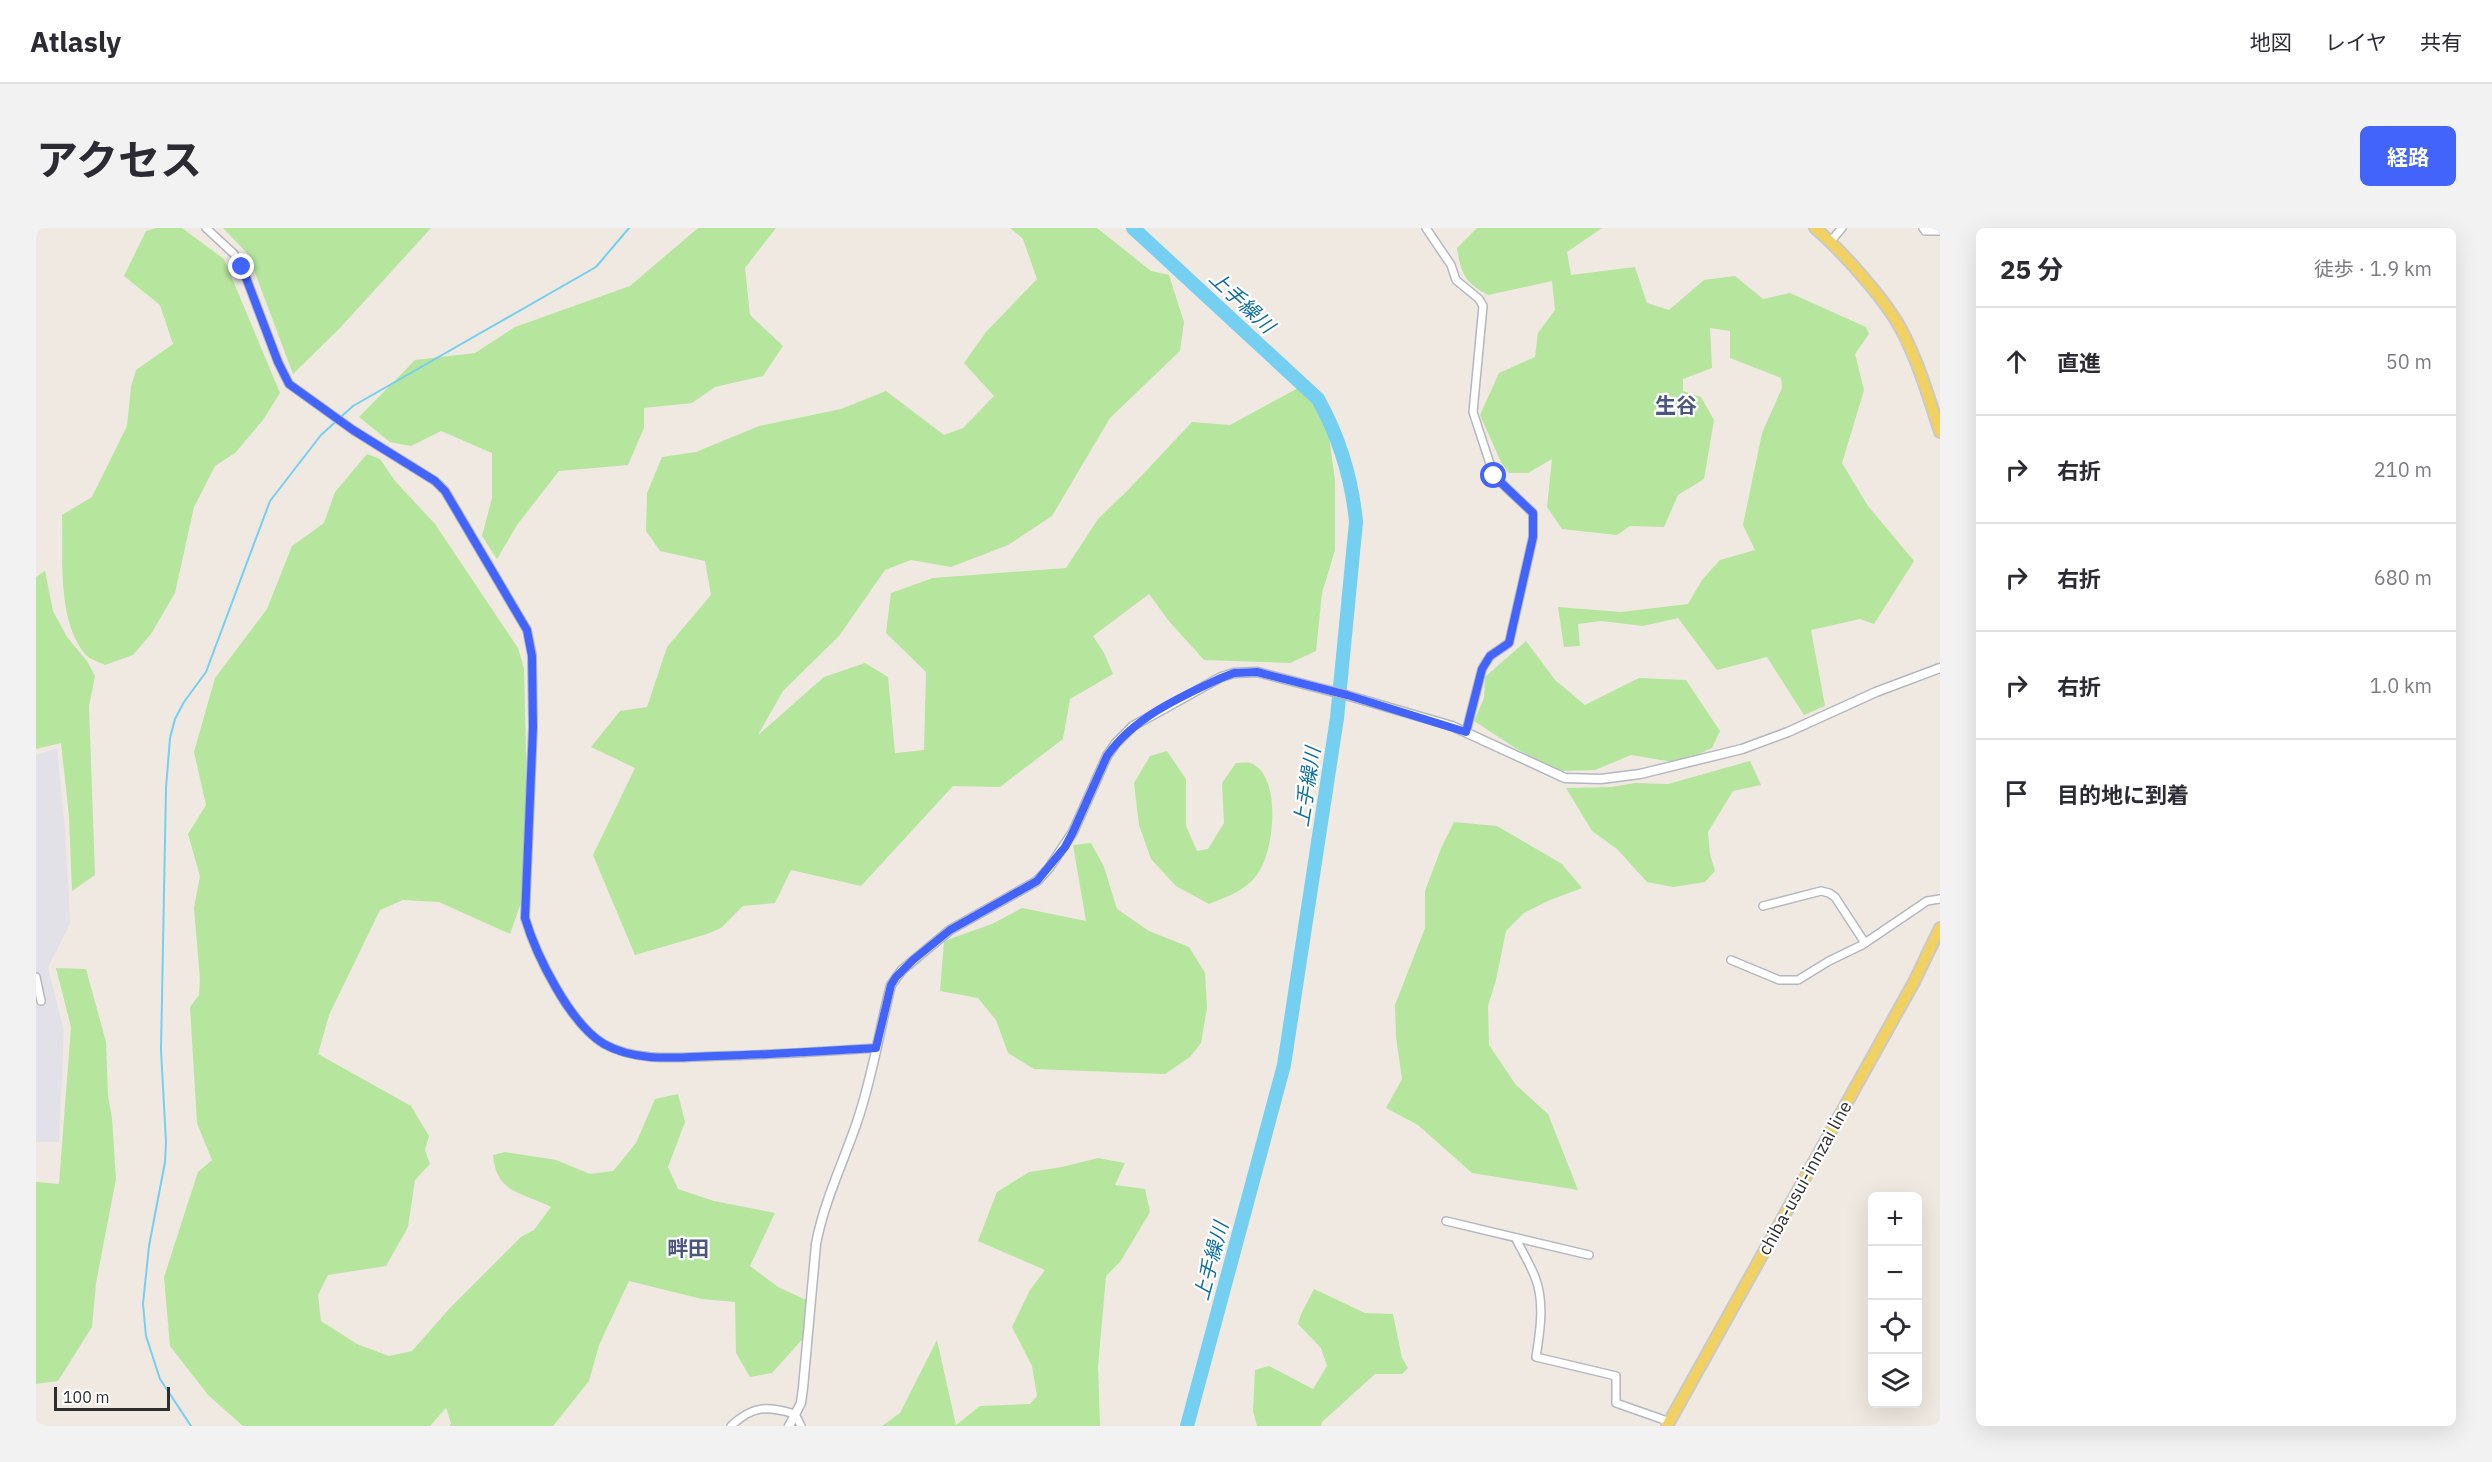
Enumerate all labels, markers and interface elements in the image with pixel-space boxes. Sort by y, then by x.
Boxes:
text: Atlasly [30,23,121,60]
text: 地図 [2250,28,2292,56]
text: レイヤ [2325,28,2387,56]
text: 共有 [2420,28,2462,56]
button: 経路 [2360,126,2456,186]
text: アクセス [36,132,202,187]
text: 25 分 [2000,252,2063,286]
route end [228,253,254,279]
text: 徒歩 · 1.9 km [2314,255,2432,282]
water label: 上手繰川 [1204,264,1282,340]
icon: ahead [2000,345,2033,378]
text: 直進 [2057,348,2101,377]
text: 50 m [2386,348,2432,375]
district label: 生谷 [1655,391,1697,419]
icon: right [2000,453,2033,486]
text: 右折 [2057,456,2101,485]
text: 210 m [2374,456,2432,483]
route start [1480,462,1506,488]
icon: right [2000,561,2033,594]
text: 右折 [2057,564,2101,593]
text: 680 m [2374,564,2432,591]
icon: right [2000,669,2033,702]
text: 右折 [2057,672,2101,701]
text: 1.0 km [2370,672,2432,699]
water label: 上手繰川 [1287,743,1326,829]
icon: arrive [2000,777,2033,810]
text: 目的地に到着 [2057,780,2189,809]
street label: chiba-usui-innzai line [1753,1096,1857,1259]
map controls [1868,1192,1922,1408]
button: + [1868,1192,1922,1246]
water label: 上手繰川 [1187,1217,1234,1303]
district label: 畔田 [667,1234,709,1262]
button: − [1868,1246,1922,1300]
button: locate [1868,1300,1922,1354]
button: layers [1868,1354,1922,1408]
scale bar [54,1384,170,1412]
text: 100 m [63,1387,110,1407]

